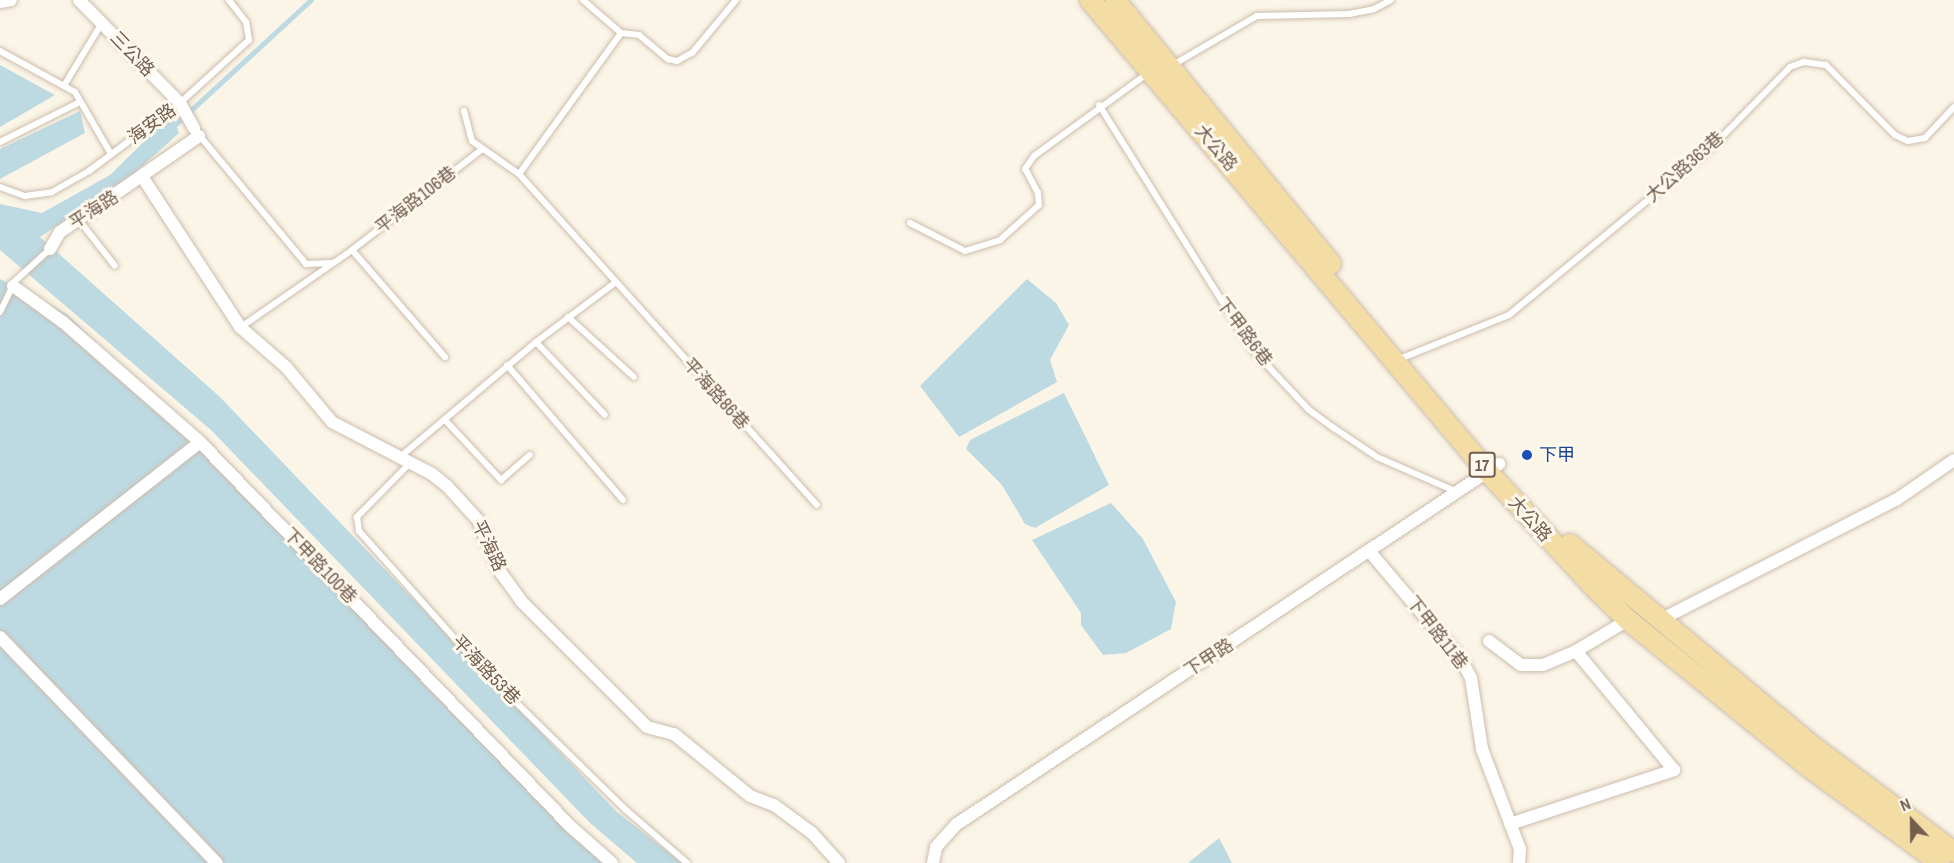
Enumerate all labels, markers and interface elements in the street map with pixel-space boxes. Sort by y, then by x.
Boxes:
street label: 三公路 [105,27,159,81]
street label: 海安路 [124,99,180,149]
street label: 大公路 [1190,120,1242,176]
street label: 大公路363巷 [1641,127,1729,207]
street label: 平海路106巷 [371,162,461,238]
street label: 平海路 [65,186,123,234]
street label: 下甲路6巷 [1211,293,1277,371]
street label: 平海路86巷 [678,354,754,434]
place label: 下甲 [1539,444,1575,466]
marker: 下甲 [1520,448,1534,462]
road number: 17 [1468,452,1496,478]
street label: 大公路 [1504,492,1556,546]
street label: 平海路 [467,517,511,575]
street label: 下甲路100巷 [279,524,361,608]
street label: 下甲路11巷 [1402,592,1472,674]
street label: 平海路53巷 [448,631,524,709]
street label: 下甲路 [1180,634,1238,682]
north arrow [1882,791,1942,851]
text: N [1897,792,1914,816]

